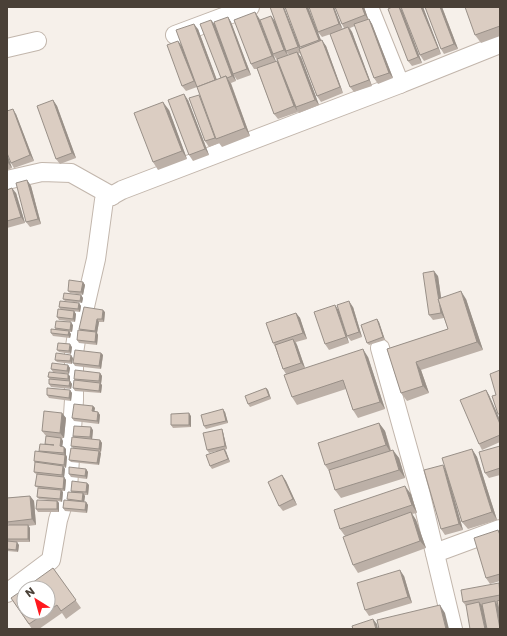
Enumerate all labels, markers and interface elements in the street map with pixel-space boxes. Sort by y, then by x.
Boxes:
north arrow [16,580,56,620]
text: N [22,583,38,601]

